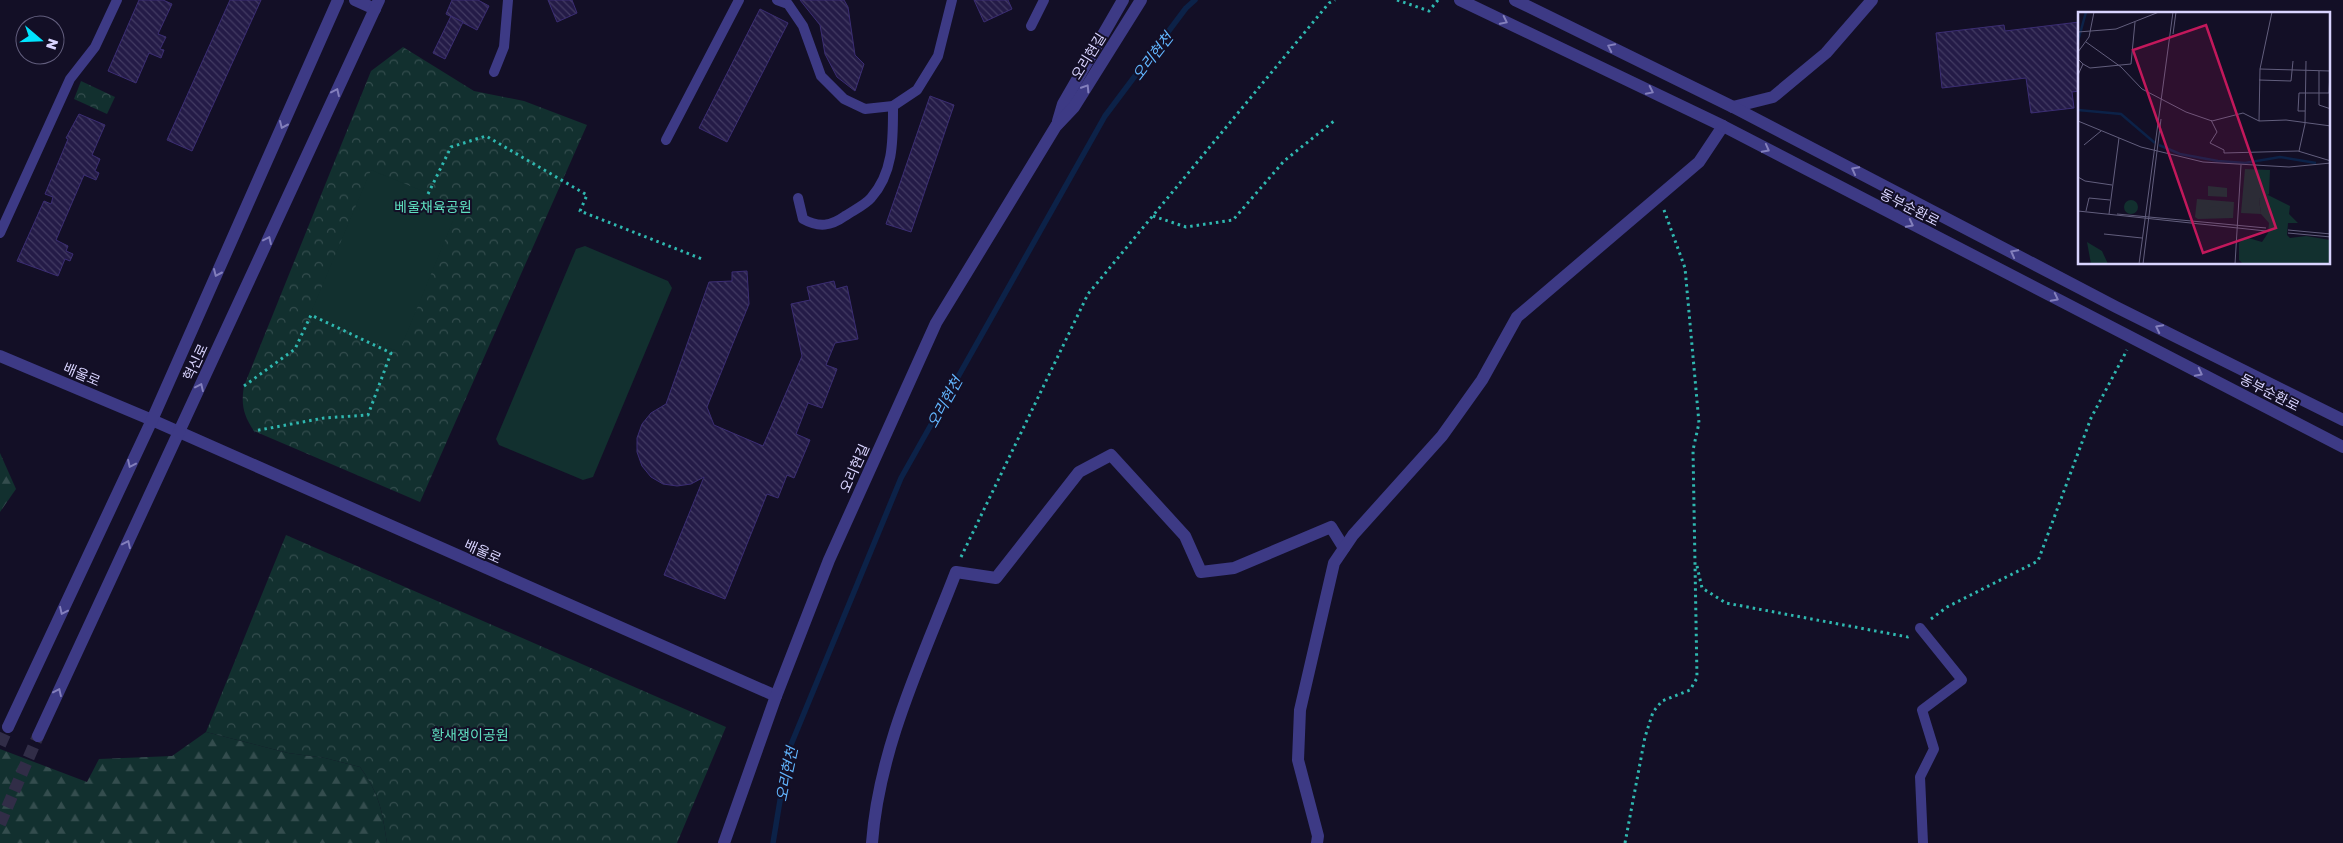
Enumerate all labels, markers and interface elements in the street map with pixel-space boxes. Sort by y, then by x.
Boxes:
inset map [2078,12,2330,265]
north arrow [15,15,65,65]
one-way arrow [1498,15,1507,25]
water label: 오리현천 [1128,27,1177,83]
street label: 오리현길 [1067,30,1109,82]
text: N [43,37,63,52]
one-way arrow [1607,43,1616,53]
one-way arrow [1080,84,1089,93]
one-way arrow [1645,85,1654,95]
one-way arrow [330,88,341,97]
one-way arrow [278,120,289,129]
one-way arrow [1761,143,1770,153]
one-way arrow [1851,166,1860,176]
street label: 동부순환로 [1877,185,1943,229]
park label: 베울채육공원 [394,198,472,215]
one-way arrow [1905,217,1914,228]
one-way arrow [262,236,272,245]
one-way arrow [2010,249,2019,259]
one-way arrow [212,268,223,277]
one-way arrow [2049,292,2058,302]
one-way arrow [2155,324,2164,334]
street label: 혁신로 [179,341,211,383]
street label: 배울로 [61,359,103,389]
one-way arrow [2194,367,2203,377]
street label: 동부순환로 [2237,370,2303,414]
water label: 오리현천 [923,372,966,431]
one-way arrow [193,383,204,392]
street label: 오리현길 [836,441,872,495]
one-way arrow [127,459,138,468]
street label: 배울로 [462,535,504,567]
one-way arrow [121,541,131,550]
one-way arrow [58,606,69,615]
one-way arrow [52,688,63,697]
park label: 황새쟁이공원 [431,726,509,743]
water label: 오리현천 [771,743,801,803]

